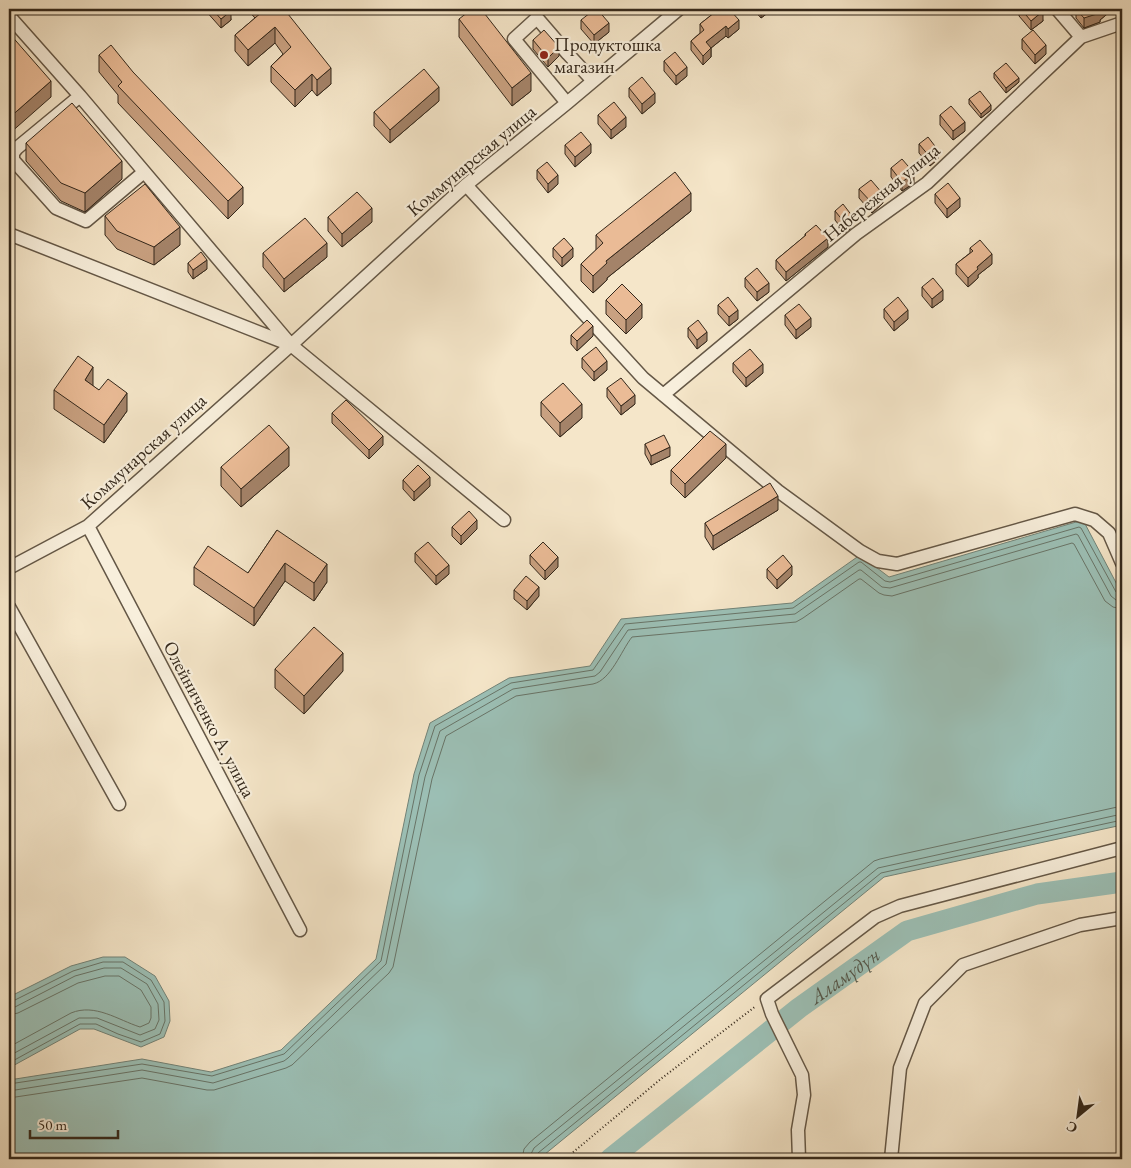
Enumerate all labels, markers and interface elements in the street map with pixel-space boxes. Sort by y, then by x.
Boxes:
place label: Продуктошка магазин [554,32,662,79]
marker: Продуктошка магазин [538,49,550,61]
street label: Коммунарская улица [402,99,541,222]
street label: Набережная улица [818,137,945,247]
street label: Коммунарская улица [75,388,212,515]
street label: Олейниченко А. улица [158,637,262,802]
water label: Аламүдүн [802,941,885,1011]
north arrow [1054,1090,1104,1140]
scale bar [30,1108,118,1140]
text: 50 m [38,1115,67,1134]
text: С [1063,1117,1080,1138]

